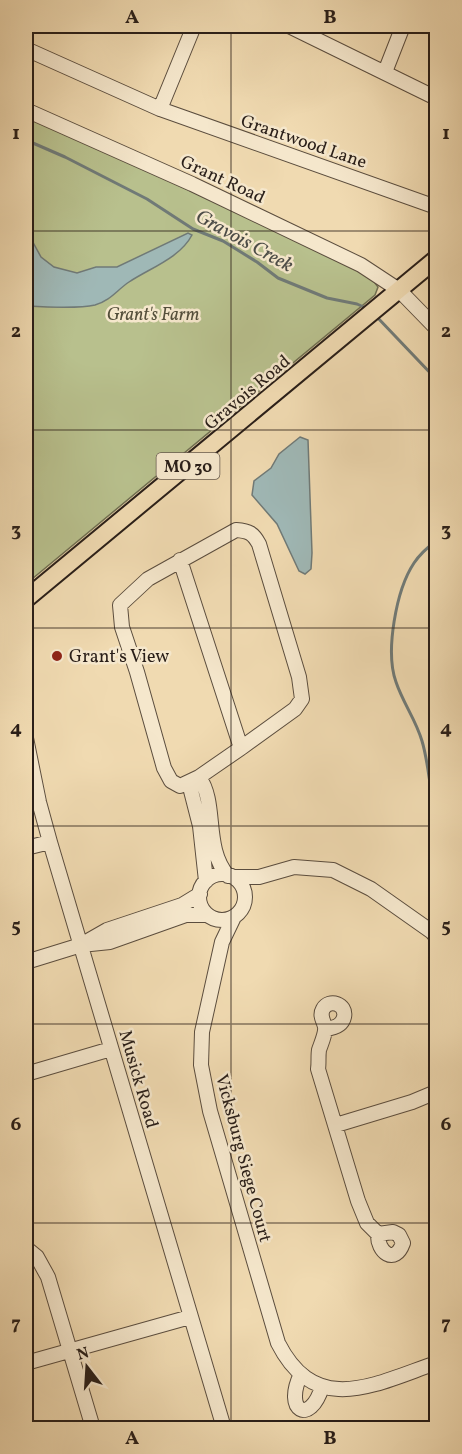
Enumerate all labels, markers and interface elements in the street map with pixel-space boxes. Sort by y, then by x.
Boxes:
text: A [125,4,139,32]
text: B [323,4,337,32]
street label: Grantwood Lane [237,109,370,176]
text: 1 [12,120,20,148]
text: 1 [442,120,450,148]
street label: Grant Road [176,150,269,211]
water label: Gravois Creek [190,203,298,280]
park label: Grant's Farm [107,303,199,328]
text: 2 [11,318,21,346]
text: 2 [441,318,451,346]
street label: Gravois Road [200,350,296,437]
road number: MO 30 [156,453,219,479]
text: 3 [11,517,21,545]
text: 3 [441,517,451,545]
place label: Grant's View [69,645,169,670]
marker: Grant's View [50,649,64,663]
text: 4 [10,715,22,743]
text: 4 [440,715,452,743]
text: 5 [11,913,21,941]
text: 5 [441,913,451,941]
street label: Musick Road [112,1027,164,1132]
street label: Vicksburg Siege Court [208,1072,277,1245]
text: 6 [11,1111,22,1139]
text: 6 [441,1111,452,1139]
text: 7 [11,1310,21,1338]
text: 7 [441,1310,451,1338]
north arrow [57,1337,117,1397]
text: N [74,1342,92,1367]
text: A [125,1425,139,1453]
text: B [323,1425,337,1453]

